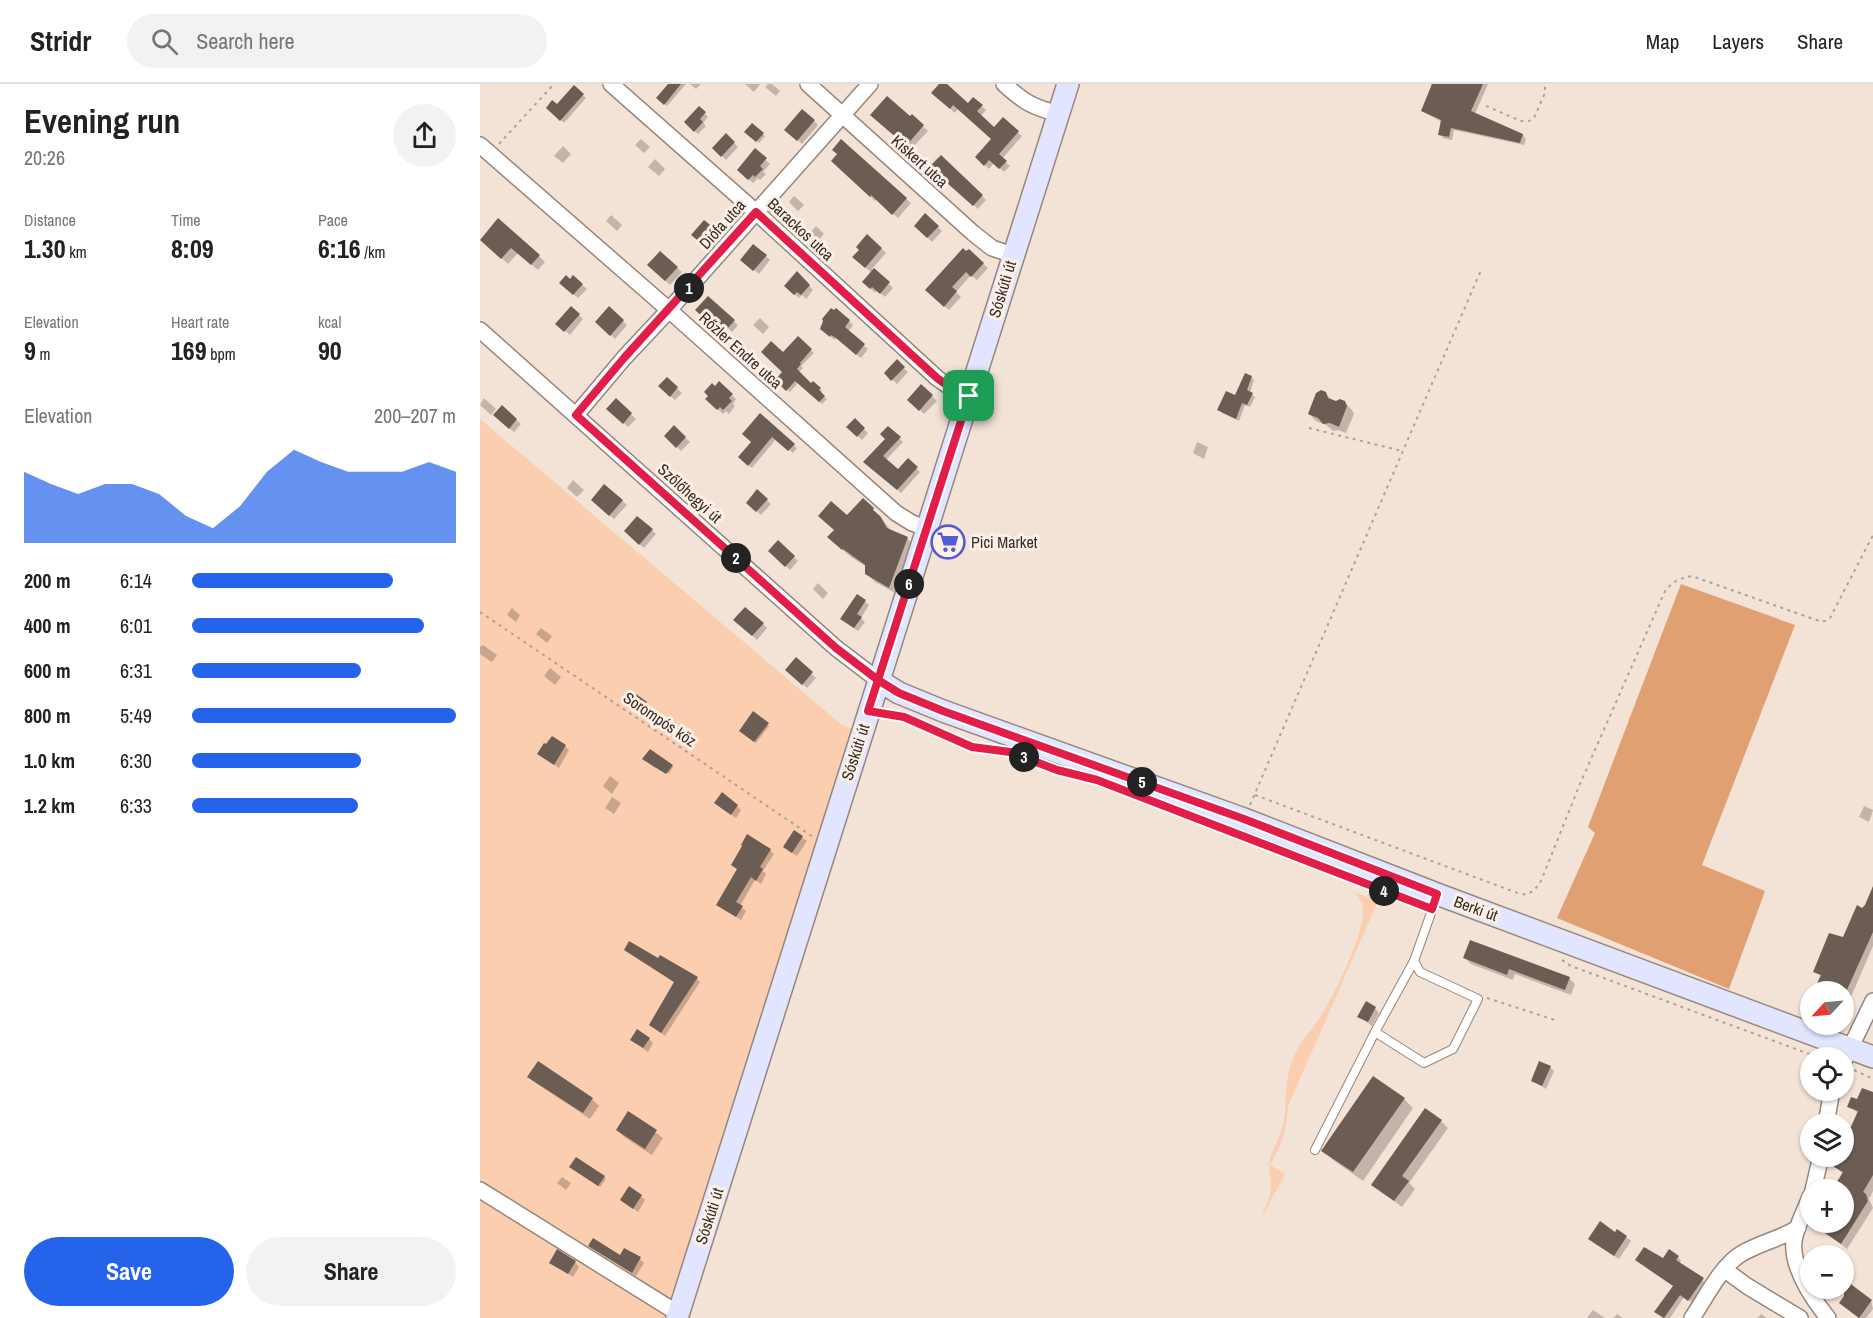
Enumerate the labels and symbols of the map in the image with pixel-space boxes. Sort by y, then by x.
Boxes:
street label: Kiskert utca [887,130,954,193]
street label: Barackos utca [763,193,839,266]
street label: Diófa utca [694,194,751,254]
street label: Sóskúti út [983,258,1021,320]
pin: 1 [674,273,704,303]
street label: Rőzler Endre utca [695,307,788,394]
pin [943,370,994,421]
street label: Szőlőhegyi út [653,458,727,528]
supermarket icon: Pici Market [930,524,966,560]
place label: Pici Market [971,531,1038,553]
pin: 2 [721,543,751,573]
pin: 6 [894,569,924,599]
street label: Sorompós köz [619,686,701,752]
street label: Sóskúti út [836,721,875,783]
pin: 3 [1009,742,1039,772]
pin: 5 [1127,767,1157,797]
pin: 4 [1369,876,1399,906]
street label: Berki út [1451,890,1501,926]
north arrow [1800,981,1854,1035]
street label: Sóskúti út [690,1185,729,1247]

